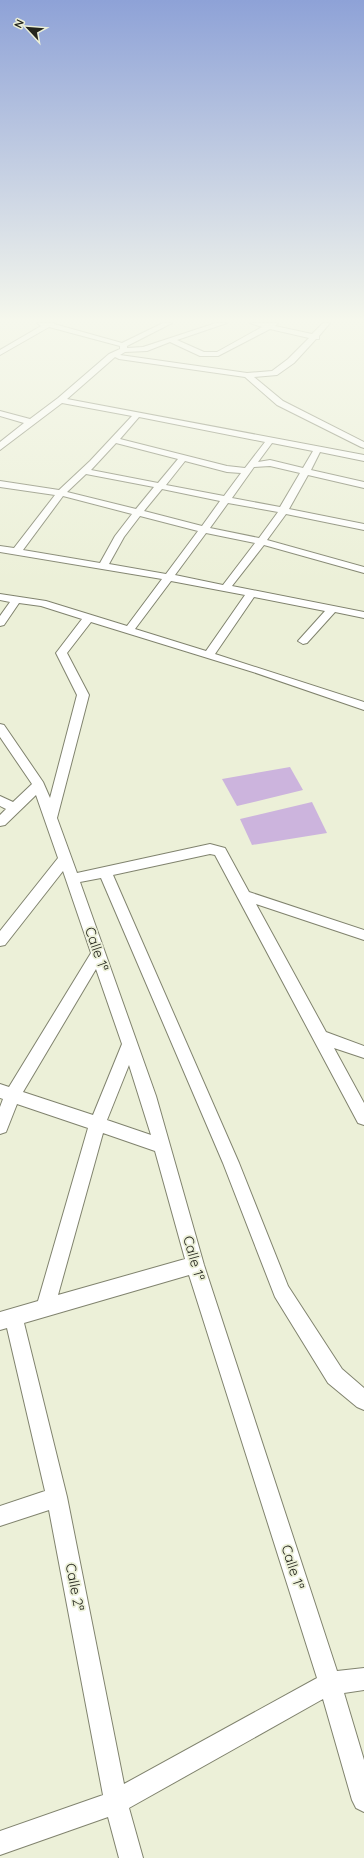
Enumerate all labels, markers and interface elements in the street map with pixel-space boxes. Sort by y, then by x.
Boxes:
north arrow [8,8,48,48]
text: N [11,17,27,30]
street label: Calle 1ª [81,924,113,974]
street label: Calle 1ª [179,1234,209,1283]
street label: Calle 1ª [277,1542,309,1592]
street label: Calle 2ª [62,1562,88,1613]

